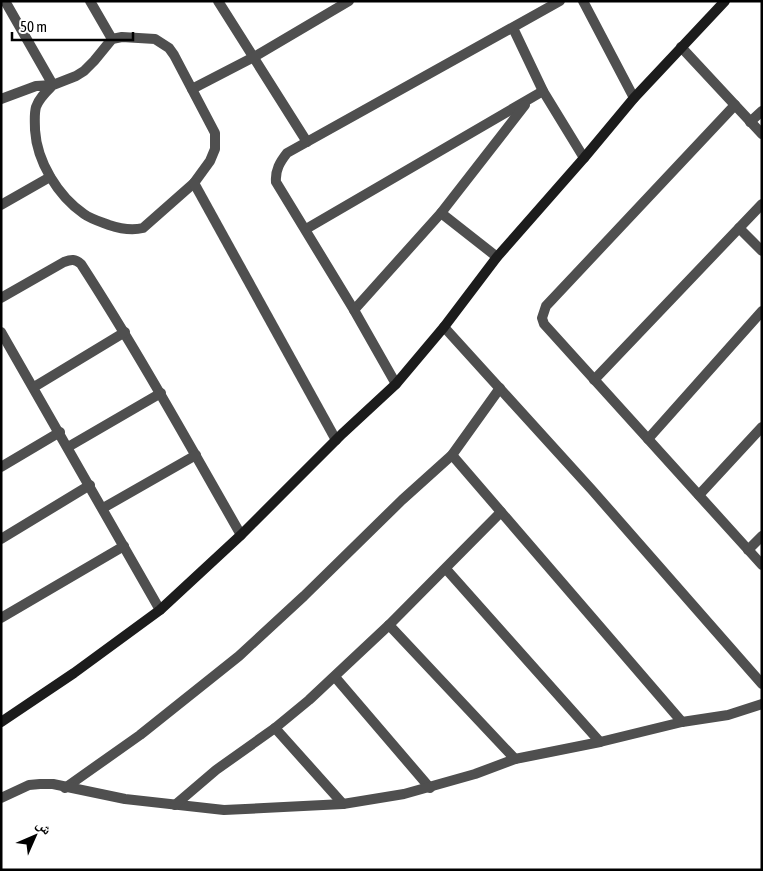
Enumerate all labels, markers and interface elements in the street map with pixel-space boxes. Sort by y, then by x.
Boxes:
scale bar [12,10,134,42]
text: 50 m [20,18,47,35]
north arrow [10,811,60,861]
text: ش [33,816,55,839]

